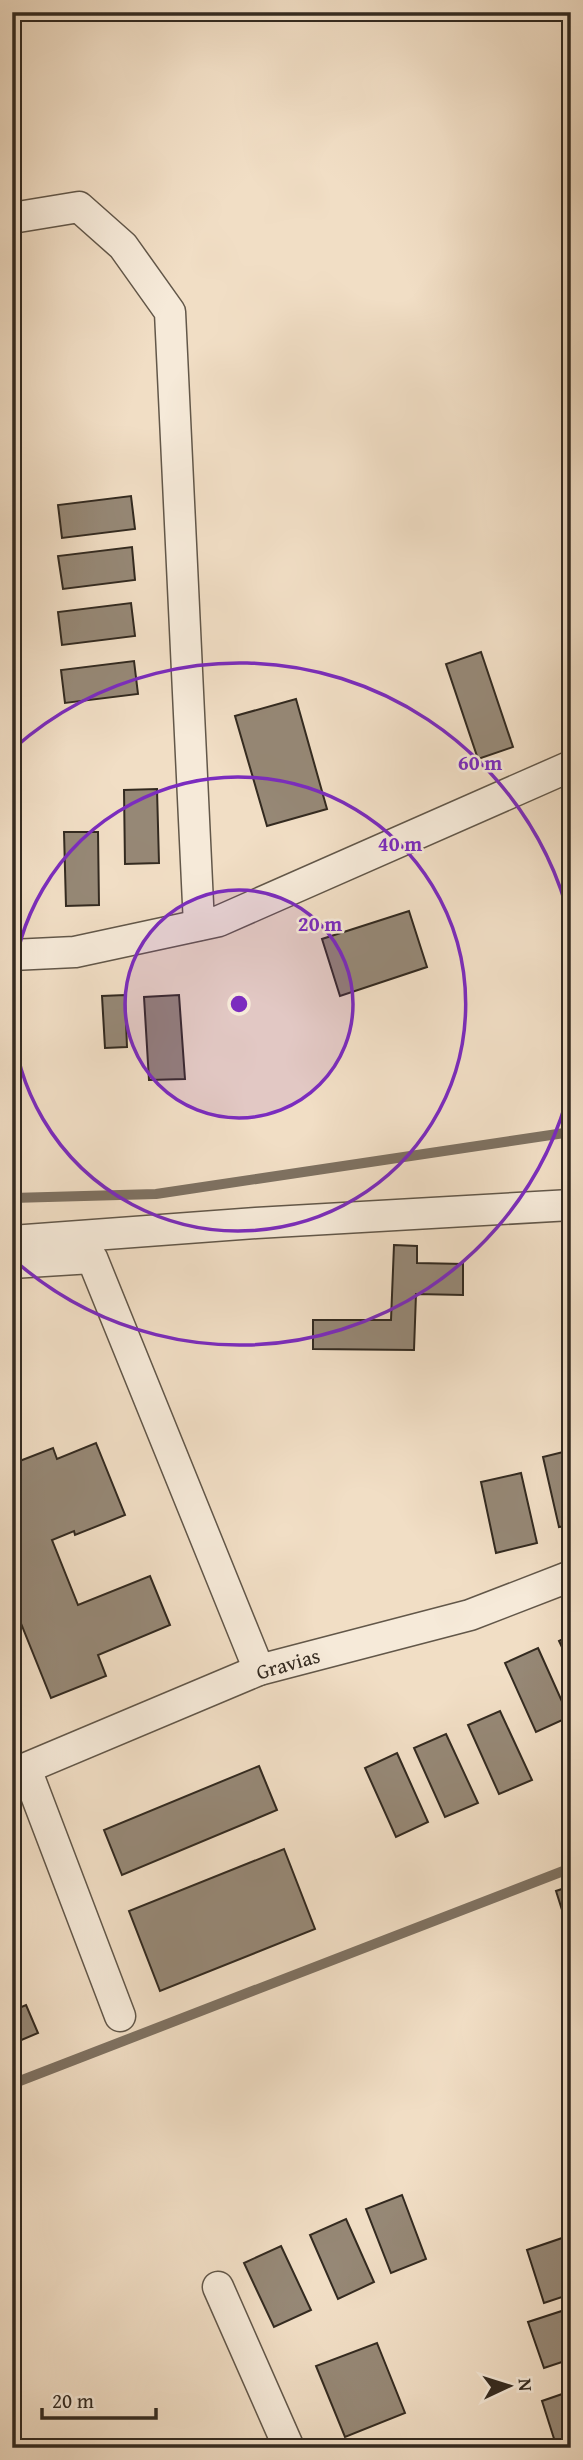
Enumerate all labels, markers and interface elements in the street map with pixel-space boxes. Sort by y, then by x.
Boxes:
text: 60 m [458,747,502,778]
text: 40 m [378,828,422,859]
text: 20 m [298,908,342,939]
centre of rings [227,992,251,1016]
street label: Gravias [252,1640,323,1687]
north arrow [475,2352,544,2422]
scale bar [42,2376,156,2420]
text: N [512,2378,540,2392]
text: 20 m [52,2385,94,2416]

